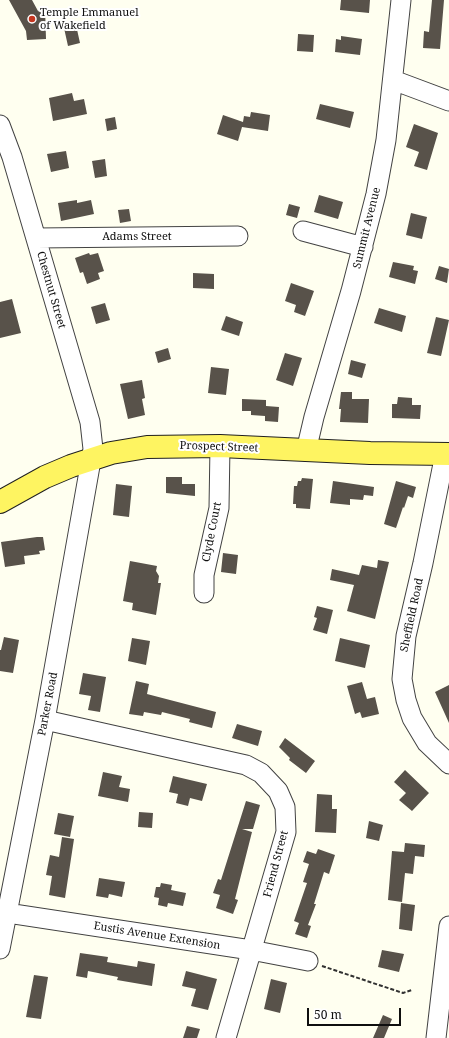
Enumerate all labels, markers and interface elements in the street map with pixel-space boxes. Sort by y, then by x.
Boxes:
place label: Temple Emmanuel of Wakefield [40,6,139,32]
marker: Temple Emmanuel of Wakefield [27,14,37,24]
street label: Summit Avenue [351,186,383,270]
street label: Adams Street [102,230,172,244]
street label: Chestnut Street [34,250,68,330]
street label: Prospect Street [179,439,259,455]
street label: Clyde Court [200,501,224,563]
street label: Sheffield Road [398,577,426,653]
street label: Parker Road [35,671,61,737]
street label: Friend Street [261,829,291,899]
street label: Eustis Avenue Extension [93,919,221,953]
scale bar [309,1000,403,1026]
text: 50 m [314,1006,342,1023]

